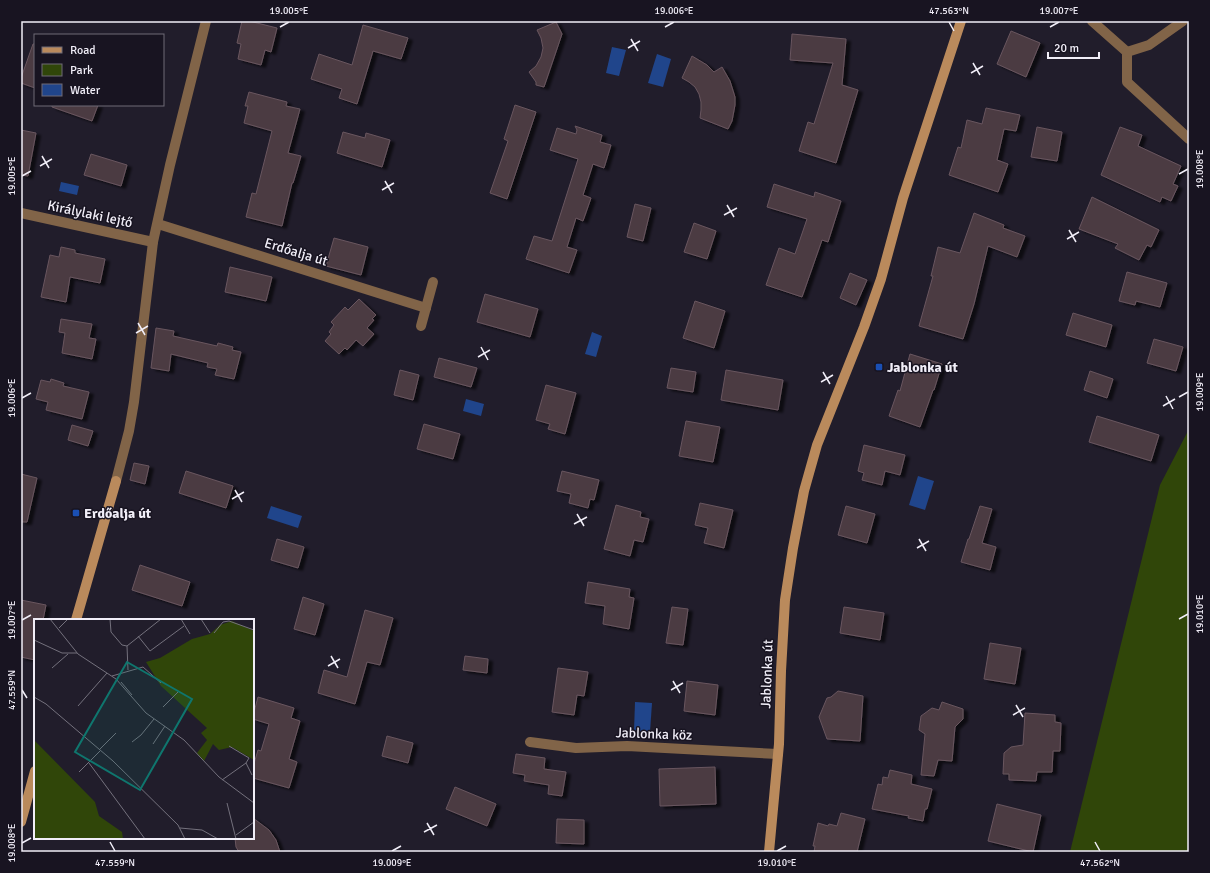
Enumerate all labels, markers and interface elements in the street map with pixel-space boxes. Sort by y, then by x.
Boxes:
text: 19.005°E [270,5,309,17]
text: 19.006°E [655,5,694,17]
text: 47.563°N [929,5,969,17]
text: 19.007°E [1040,5,1079,17]
legend [34,34,164,106]
scale bar [1048,34,1099,60]
text: 20 m [1054,41,1079,56]
text: Road [70,43,96,58]
text: Park [70,63,93,78]
text: Water [70,83,101,98]
text: 19.008°E [1194,149,1206,189]
text: 19.005°E [6,156,18,196]
street label: Királylaki lejtő [46,197,134,231]
street label: Erdőalja út [262,234,330,270]
place label: Jablonka út [887,359,958,376]
marker: Jablonka út [874,362,884,372]
text: 19.009°E [1194,372,1206,412]
text: 19.006°E [6,378,18,418]
place label: Erdőalja út [84,505,152,522]
marker: Erdőalja út [71,508,81,518]
text: 19.010°E [1194,594,1206,634]
text: 19.007°E [6,600,18,640]
inset map [34,619,254,839]
street label: Jablonka út [757,639,777,709]
text: 47.559°N [6,670,18,710]
street label: Jablonka köz [615,724,693,744]
text: 19.008°E [6,823,18,863]
text: 47.559°N [95,857,135,869]
text: 19.009°E [373,857,412,869]
text: 19.010°E [758,857,797,869]
text: 47.562°N [1080,857,1120,869]

